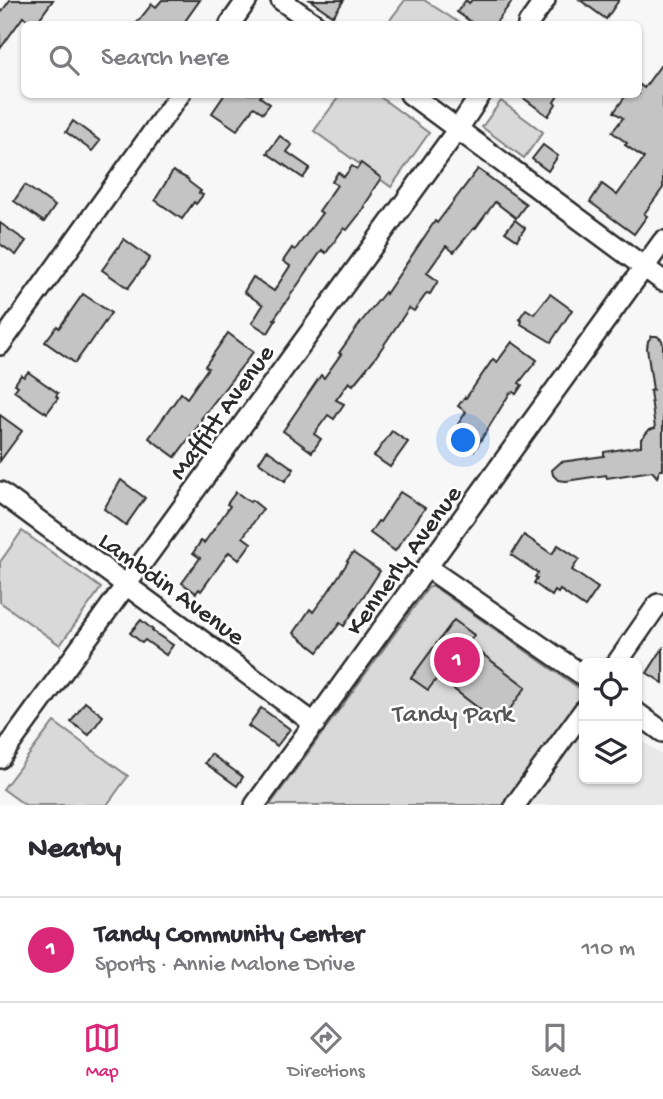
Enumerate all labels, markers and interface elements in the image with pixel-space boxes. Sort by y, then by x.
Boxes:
search box [21,21,642,98]
icon: search [45,41,83,79]
text: Search here [101,44,229,75]
street label: Maffitt Avenue [164,340,283,487]
your location [446,423,480,457]
street label: Kennerly Avenue [341,480,471,643]
street label: Lambdin Avenue [91,527,250,655]
pin: 1 [434,634,480,686]
map controls [579,658,642,784]
button: locate [579,658,642,721]
park label: Tandy Park [391,701,516,732]
button: layers [579,721,642,784]
text: Nearby [28,833,121,868]
text: Tandy Community Center [95,921,363,952]
text: 1 [46,936,56,963]
text: 110 m [582,936,635,963]
text: Sports · Annie Malone Drive [95,952,355,979]
tab: Map [83,1019,121,1084]
tab: Directions [288,1019,365,1084]
tab: Saved [531,1019,580,1084]

